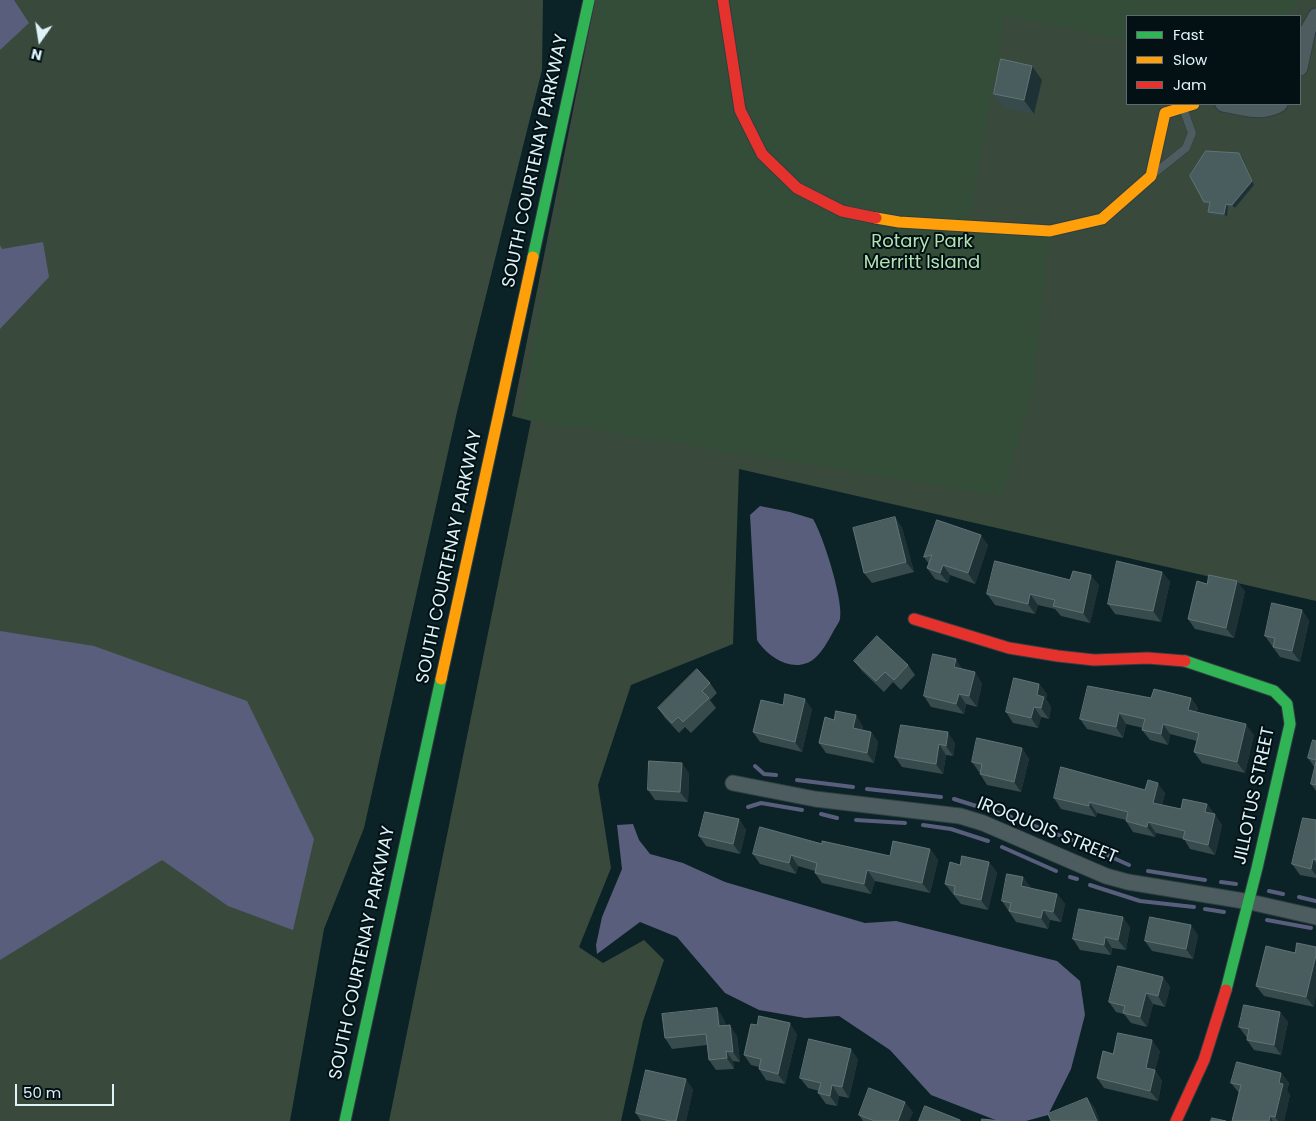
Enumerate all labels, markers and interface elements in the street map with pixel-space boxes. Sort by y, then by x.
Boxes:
north arrow [15,15,65,65]
legend [1126,15,1301,105]
text: Fast [1173,24,1204,45]
street label: SOUTH COURTENAY PARKWAY [499,32,573,290]
text: N [29,44,44,66]
text: Slow [1173,49,1207,70]
text: Jam [1173,74,1207,95]
park label: Rotary Park Merritt Island [864,231,980,274]
street label: SOUTH COURTENAY PARKWAY [413,428,487,686]
street label: JILLOTUS STREET [1230,725,1280,867]
street label: IROQUOIS STREET [974,793,1120,869]
street label: SOUTH COURTENAY PARKWAY [326,824,400,1082]
scale bar [18,1074,116,1106]
text: 50 m [23,1082,61,1103]

